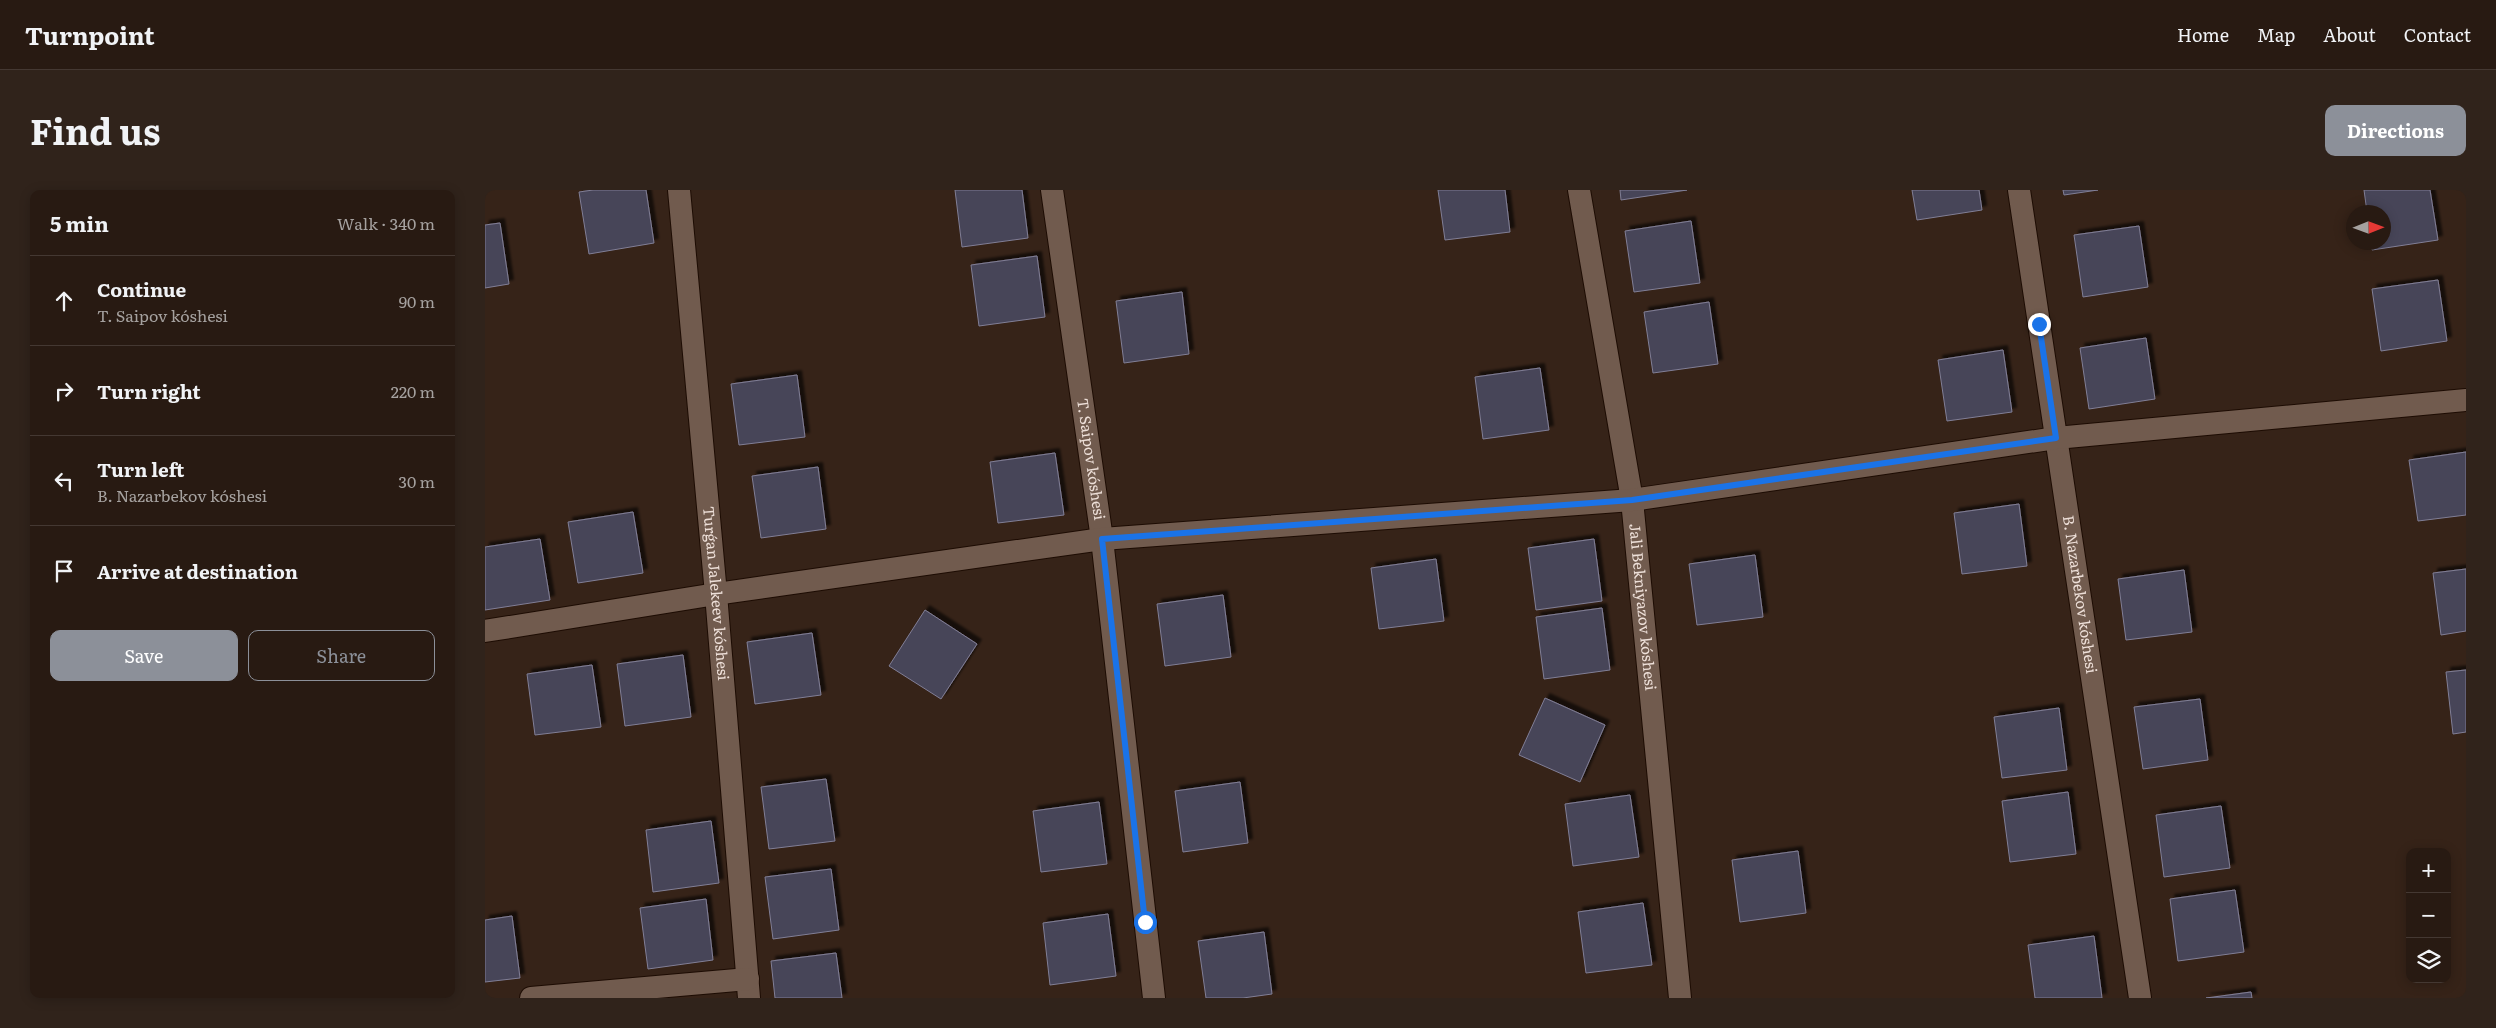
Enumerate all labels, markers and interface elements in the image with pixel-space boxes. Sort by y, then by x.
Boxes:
text: Turnpoint [25,17,155,52]
text: Home [2177,21,2229,48]
text: Map [2257,21,2295,48]
text: About [2323,21,2376,48]
text: Contact [2404,21,2471,48]
text: Find us [30,104,160,156]
button: Directions [2325,105,2466,156]
north arrow [2346,205,2391,250]
text: 5 min [50,207,109,238]
text: Walk · 340 m [337,211,435,235]
text: Continue [97,275,186,303]
icon: ahead [50,287,78,315]
text: 90 m [399,289,435,313]
text: T. Saipov kóshesi [97,303,228,327]
route end [2028,313,2051,336]
icon: right [50,377,78,405]
text: Turn right [97,377,201,405]
text: 220 m [391,379,435,403]
street label: T. Saipov kóshesi [1072,397,1112,521]
text: Turn left [97,455,184,483]
icon: left [50,467,78,495]
text: 30 m [398,469,435,493]
text: B. Nazarbekov kóshesi [97,483,267,507]
street label: Turǵan Jalekeev kóshesi [698,505,736,681]
street label: B. Nazarbekov kóshesi [2058,514,2104,675]
street label: Jali Bekniyazov kóshesi [1624,522,1663,691]
icon: arrive [50,557,78,585]
text: Arrive at destination [97,557,298,585]
button: Save [50,630,238,681]
button: Share [248,630,435,681]
map controls [2406,848,2451,983]
button: + [2406,848,2451,893]
button: − [2406,893,2451,938]
route start [1134,911,1157,934]
button: layers [2406,938,2451,983]

